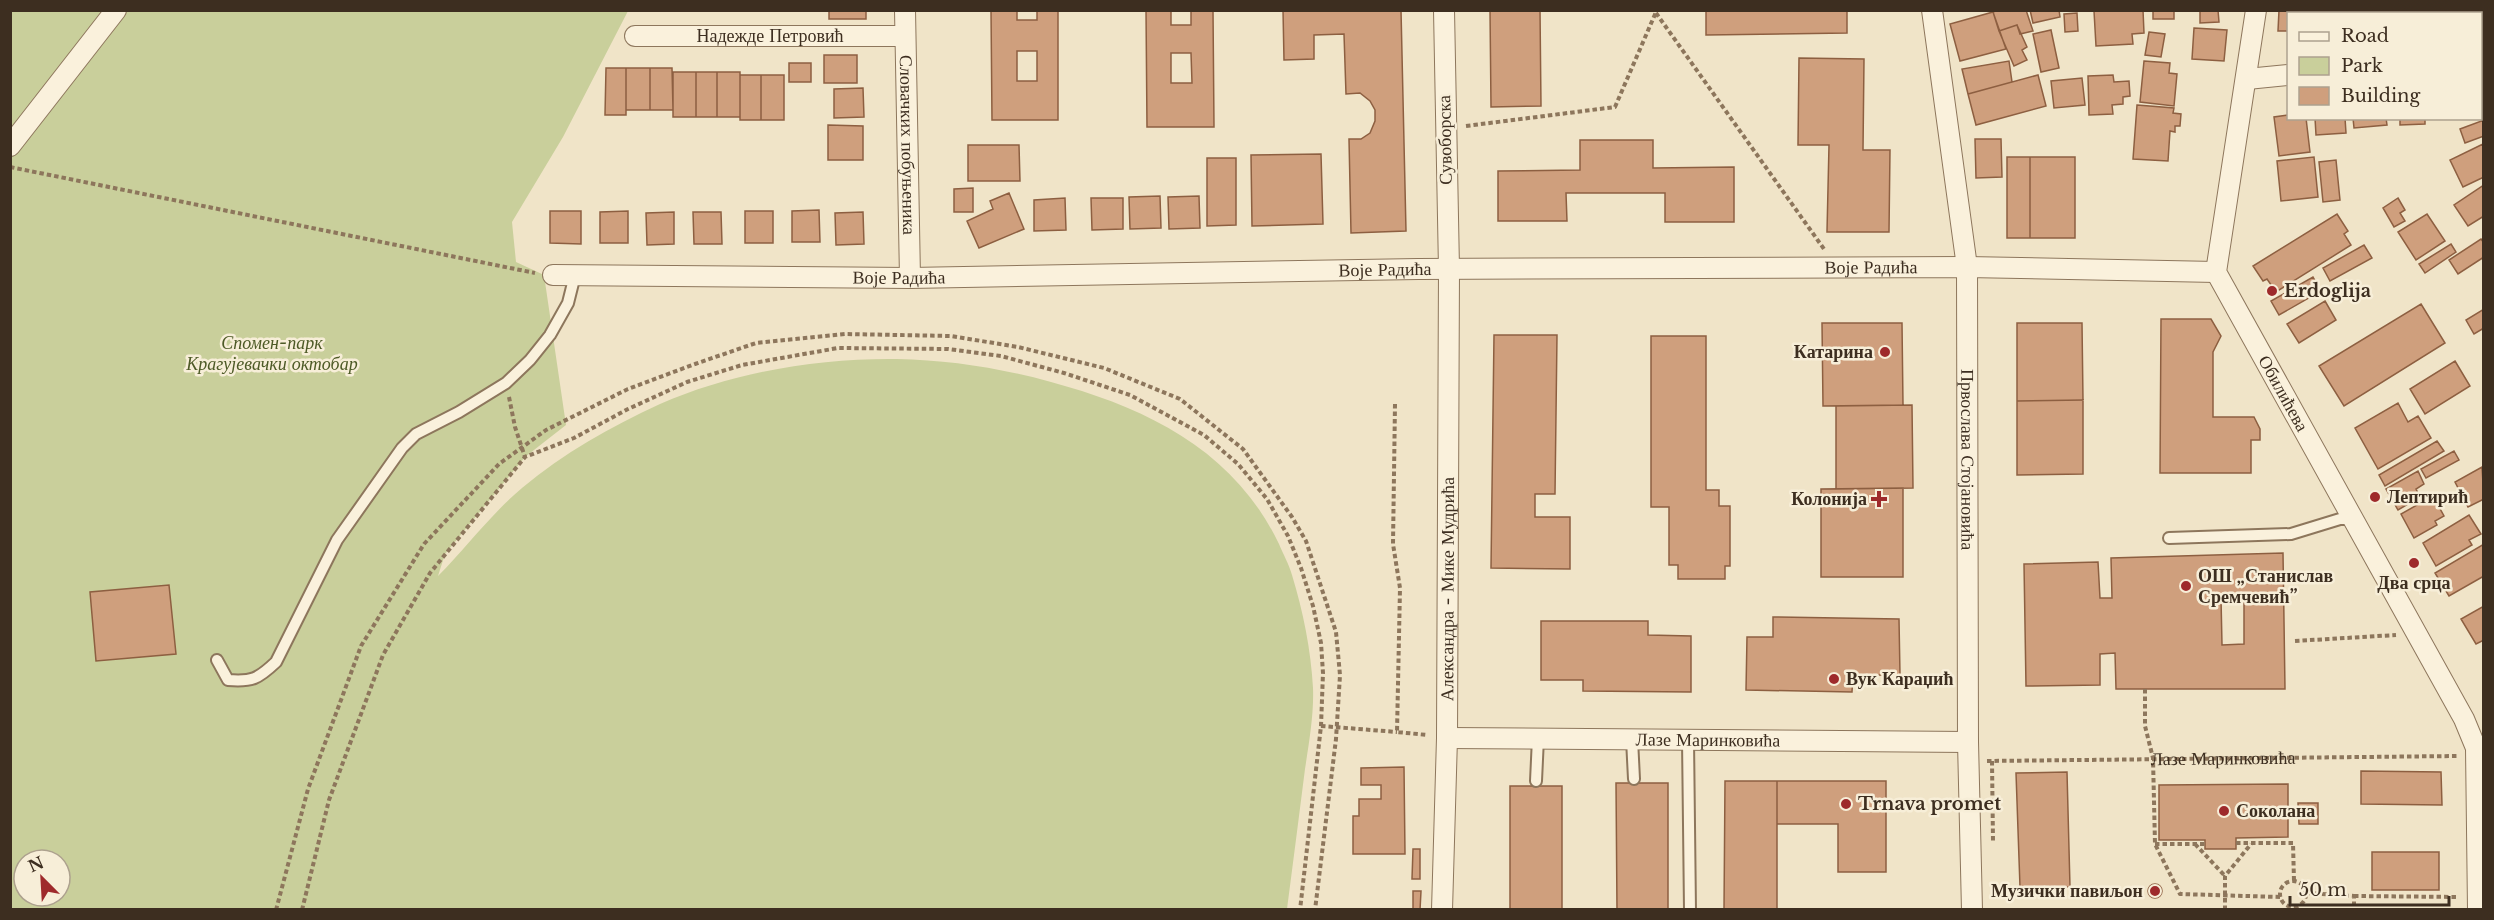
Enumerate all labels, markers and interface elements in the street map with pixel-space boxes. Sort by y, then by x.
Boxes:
legend [2287,12,2482,120]
street label: Надежде Петровић [696,25,844,47]
text: Road [2341,25,2389,47]
street label: Словачких побуњеника [895,55,920,235]
text: Park [2341,55,2383,77]
text: Building [2341,85,2420,107]
street label: Сувоборска [1433,95,1457,185]
street label: Воје Радића [1824,256,1917,279]
street label: Воје Радића [1338,258,1431,281]
street label: Воје Радића [852,266,946,289]
place label: Erdoglija [2284,280,2372,302]
marker: Erdoglija [2265,284,2279,298]
park label: Спомен-парк Крагујевачки октобар [185,332,358,375]
place label: Катарина [1794,341,1873,363]
marker: Катарина [1878,345,1892,359]
street label: Обилићева [2253,352,2313,435]
street label: Првослава Стојановића [1956,369,1979,550]
street label: Александра - Мике Мудрића [1436,477,1459,701]
place label: Лептирић [2387,486,2468,508]
place label: Колонија [1791,488,1867,510]
marker: Лептирић [2368,490,2382,504]
marker: Колонија [1872,492,1886,506]
marker: Два срца [2407,556,2421,570]
place label: ОШ „Станислав Сремчевић” [2198,565,2334,608]
place label: Два срца [2377,572,2451,594]
marker: ОШ „Станислав Сремчевић” [2179,579,2193,593]
place label: Вук Караџић [1846,668,1954,690]
marker: Вук Караџић [1827,672,1841,686]
street label: Лазе Маринковића [1636,728,1780,752]
street label: Лазе Маринковића [2150,747,2295,770]
place label: Trnava promet [1858,793,2001,815]
marker: Trnava promet [1839,797,1853,811]
place label: Соколана [2236,800,2315,822]
marker: Соколана [2217,804,2231,818]
north arrow [12,848,72,908]
text: N [25,852,47,876]
scale bar [2290,869,2449,907]
text: 50 m [2299,879,2347,901]
place label: Музички павиљон [1991,880,2143,902]
marker: Музички павиљон [2148,884,2162,898]

